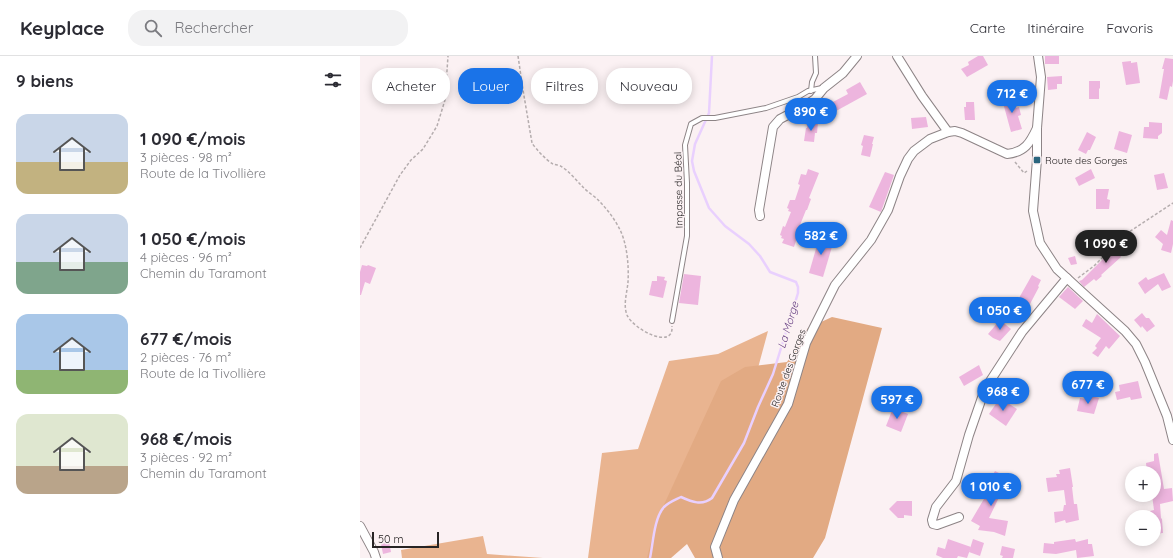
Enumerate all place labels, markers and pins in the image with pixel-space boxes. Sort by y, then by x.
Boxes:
pin: 712 € [984,80,1040,114]
pin: 890 € [783,98,839,132]
place label: Route des Gorges [1045,154,1128,167]
marker: Route des Gorges [1032,155,1042,165]
pin: 582 € [793,222,849,256]
pin: 1 090 € [1069,230,1143,264]
pin: 1 050 € [963,297,1037,331]
pin: 677 € [1060,371,1116,405]
pin: 968 € [975,378,1031,412]
pin: 597 € [869,386,925,420]
pin: 1 010 € [954,473,1028,507]

